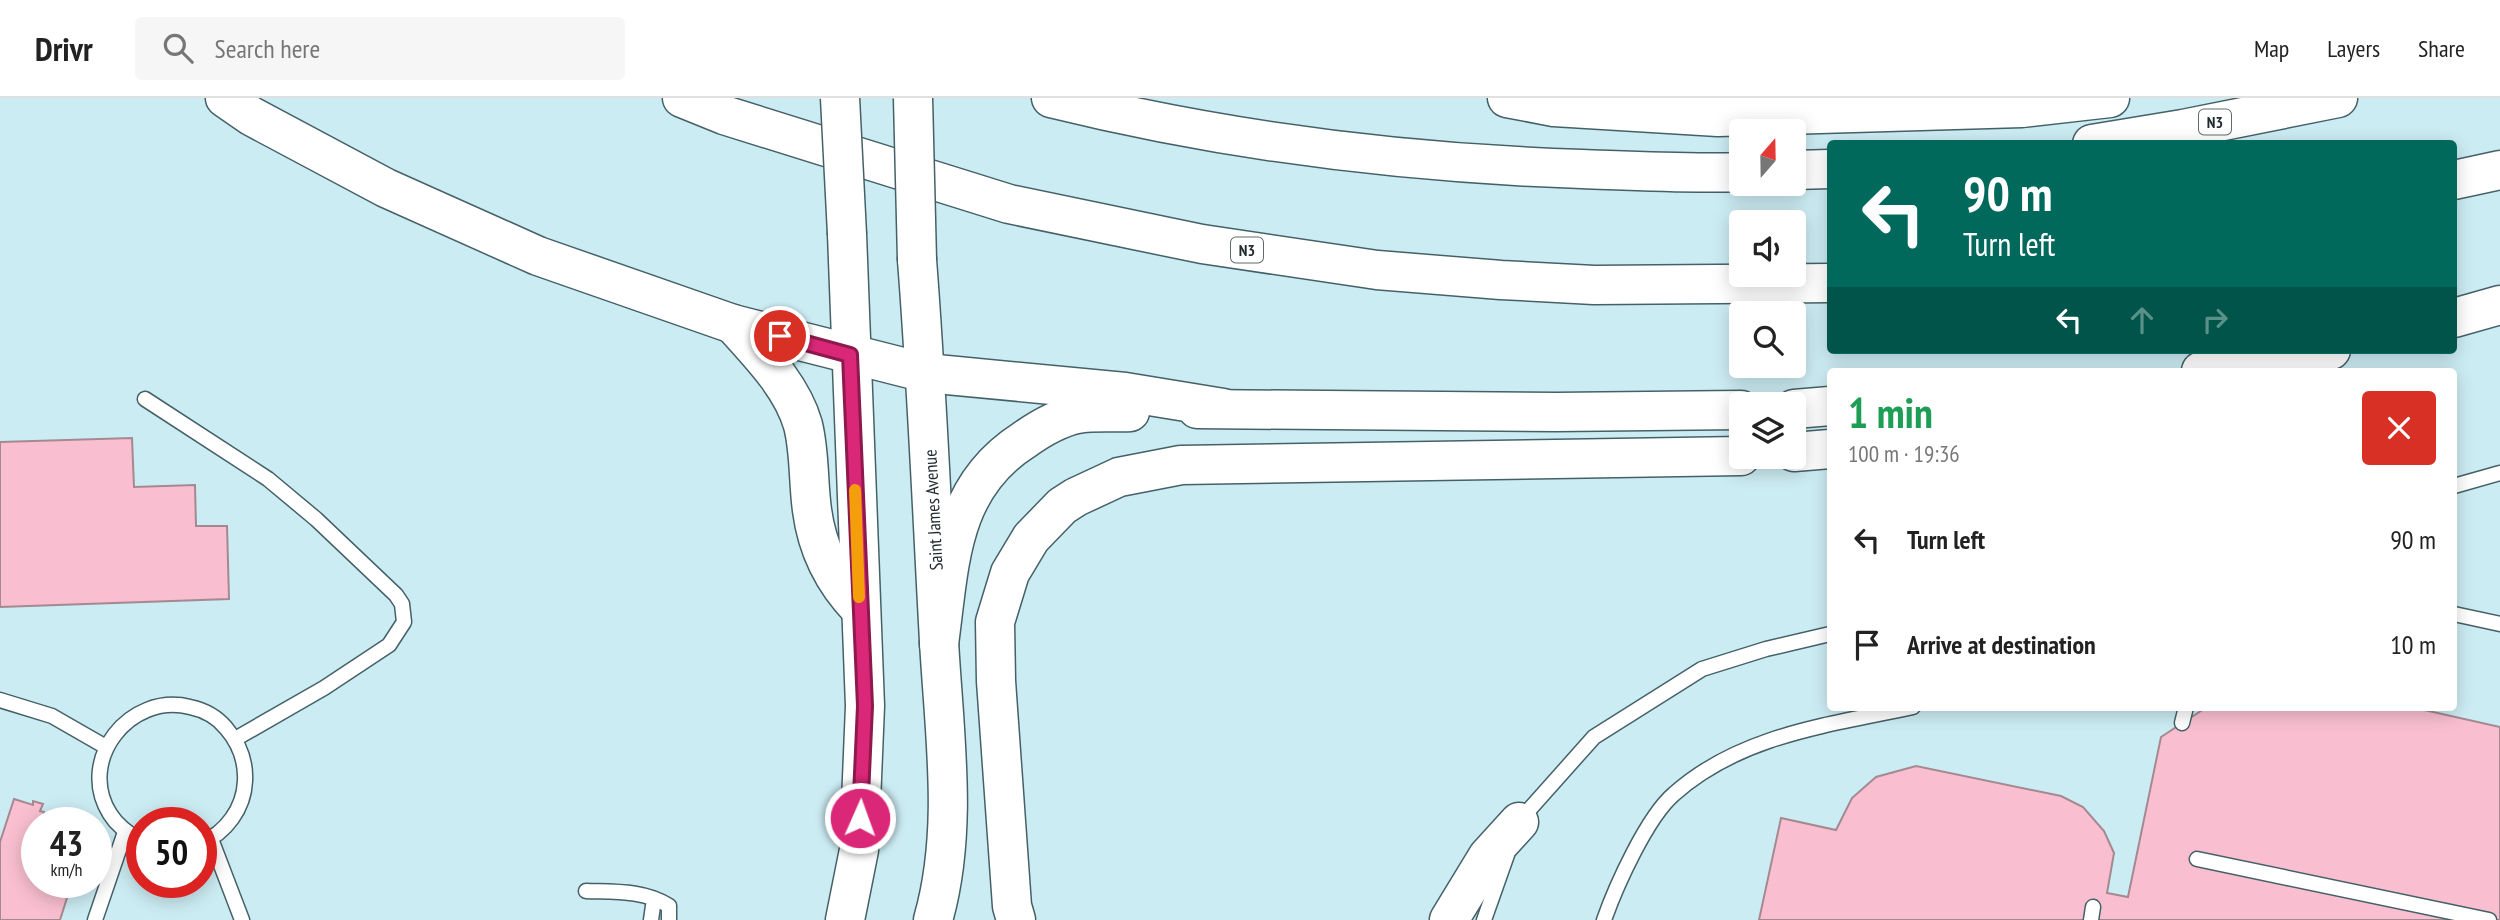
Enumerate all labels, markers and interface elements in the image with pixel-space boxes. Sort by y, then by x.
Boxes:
search box [135,17,625,80]
text: Drivr [35,27,93,70]
icon: search [159,29,197,67]
text: Search here [215,32,320,65]
text: Map [2254,33,2289,64]
text: Layers [2327,33,2380,64]
text: Share [2418,33,2465,64]
road number: N3 [2199,110,2231,134]
north arrow [1729,119,1806,196]
map controls [1729,119,1806,469]
text: 90 m [1963,161,2052,225]
icon: left [1848,168,1939,259]
button: sound [1729,210,1806,287]
text: Turn left [1963,223,2055,265]
road number: N3 [1231,238,1263,262]
button: search [1729,301,1806,378]
icon: left [2050,301,2088,339]
icon: ahead [2123,301,2161,339]
icon: right [2196,301,2234,339]
pin [750,306,810,366]
icon: arrive [761,317,799,355]
text: 1 min [1848,385,1933,440]
button: close [2362,391,2436,465]
button: layers [1729,392,1806,469]
text: 100 m · 19:36 [1848,439,1960,468]
street label: Saint James Avenue [918,449,948,571]
icon: left [1848,521,1886,559]
text: Turn left [1907,523,1985,556]
text: 90 m [2390,523,2436,556]
icon: arrive [1848,626,1886,664]
text: Arrive at destination [1907,628,2096,661]
text: 10 m [2390,628,2436,661]
position arrow [823,781,897,855]
speed limit sign: 50 [126,807,217,898]
text: 43 [50,820,83,866]
text: km/h [51,858,82,881]

